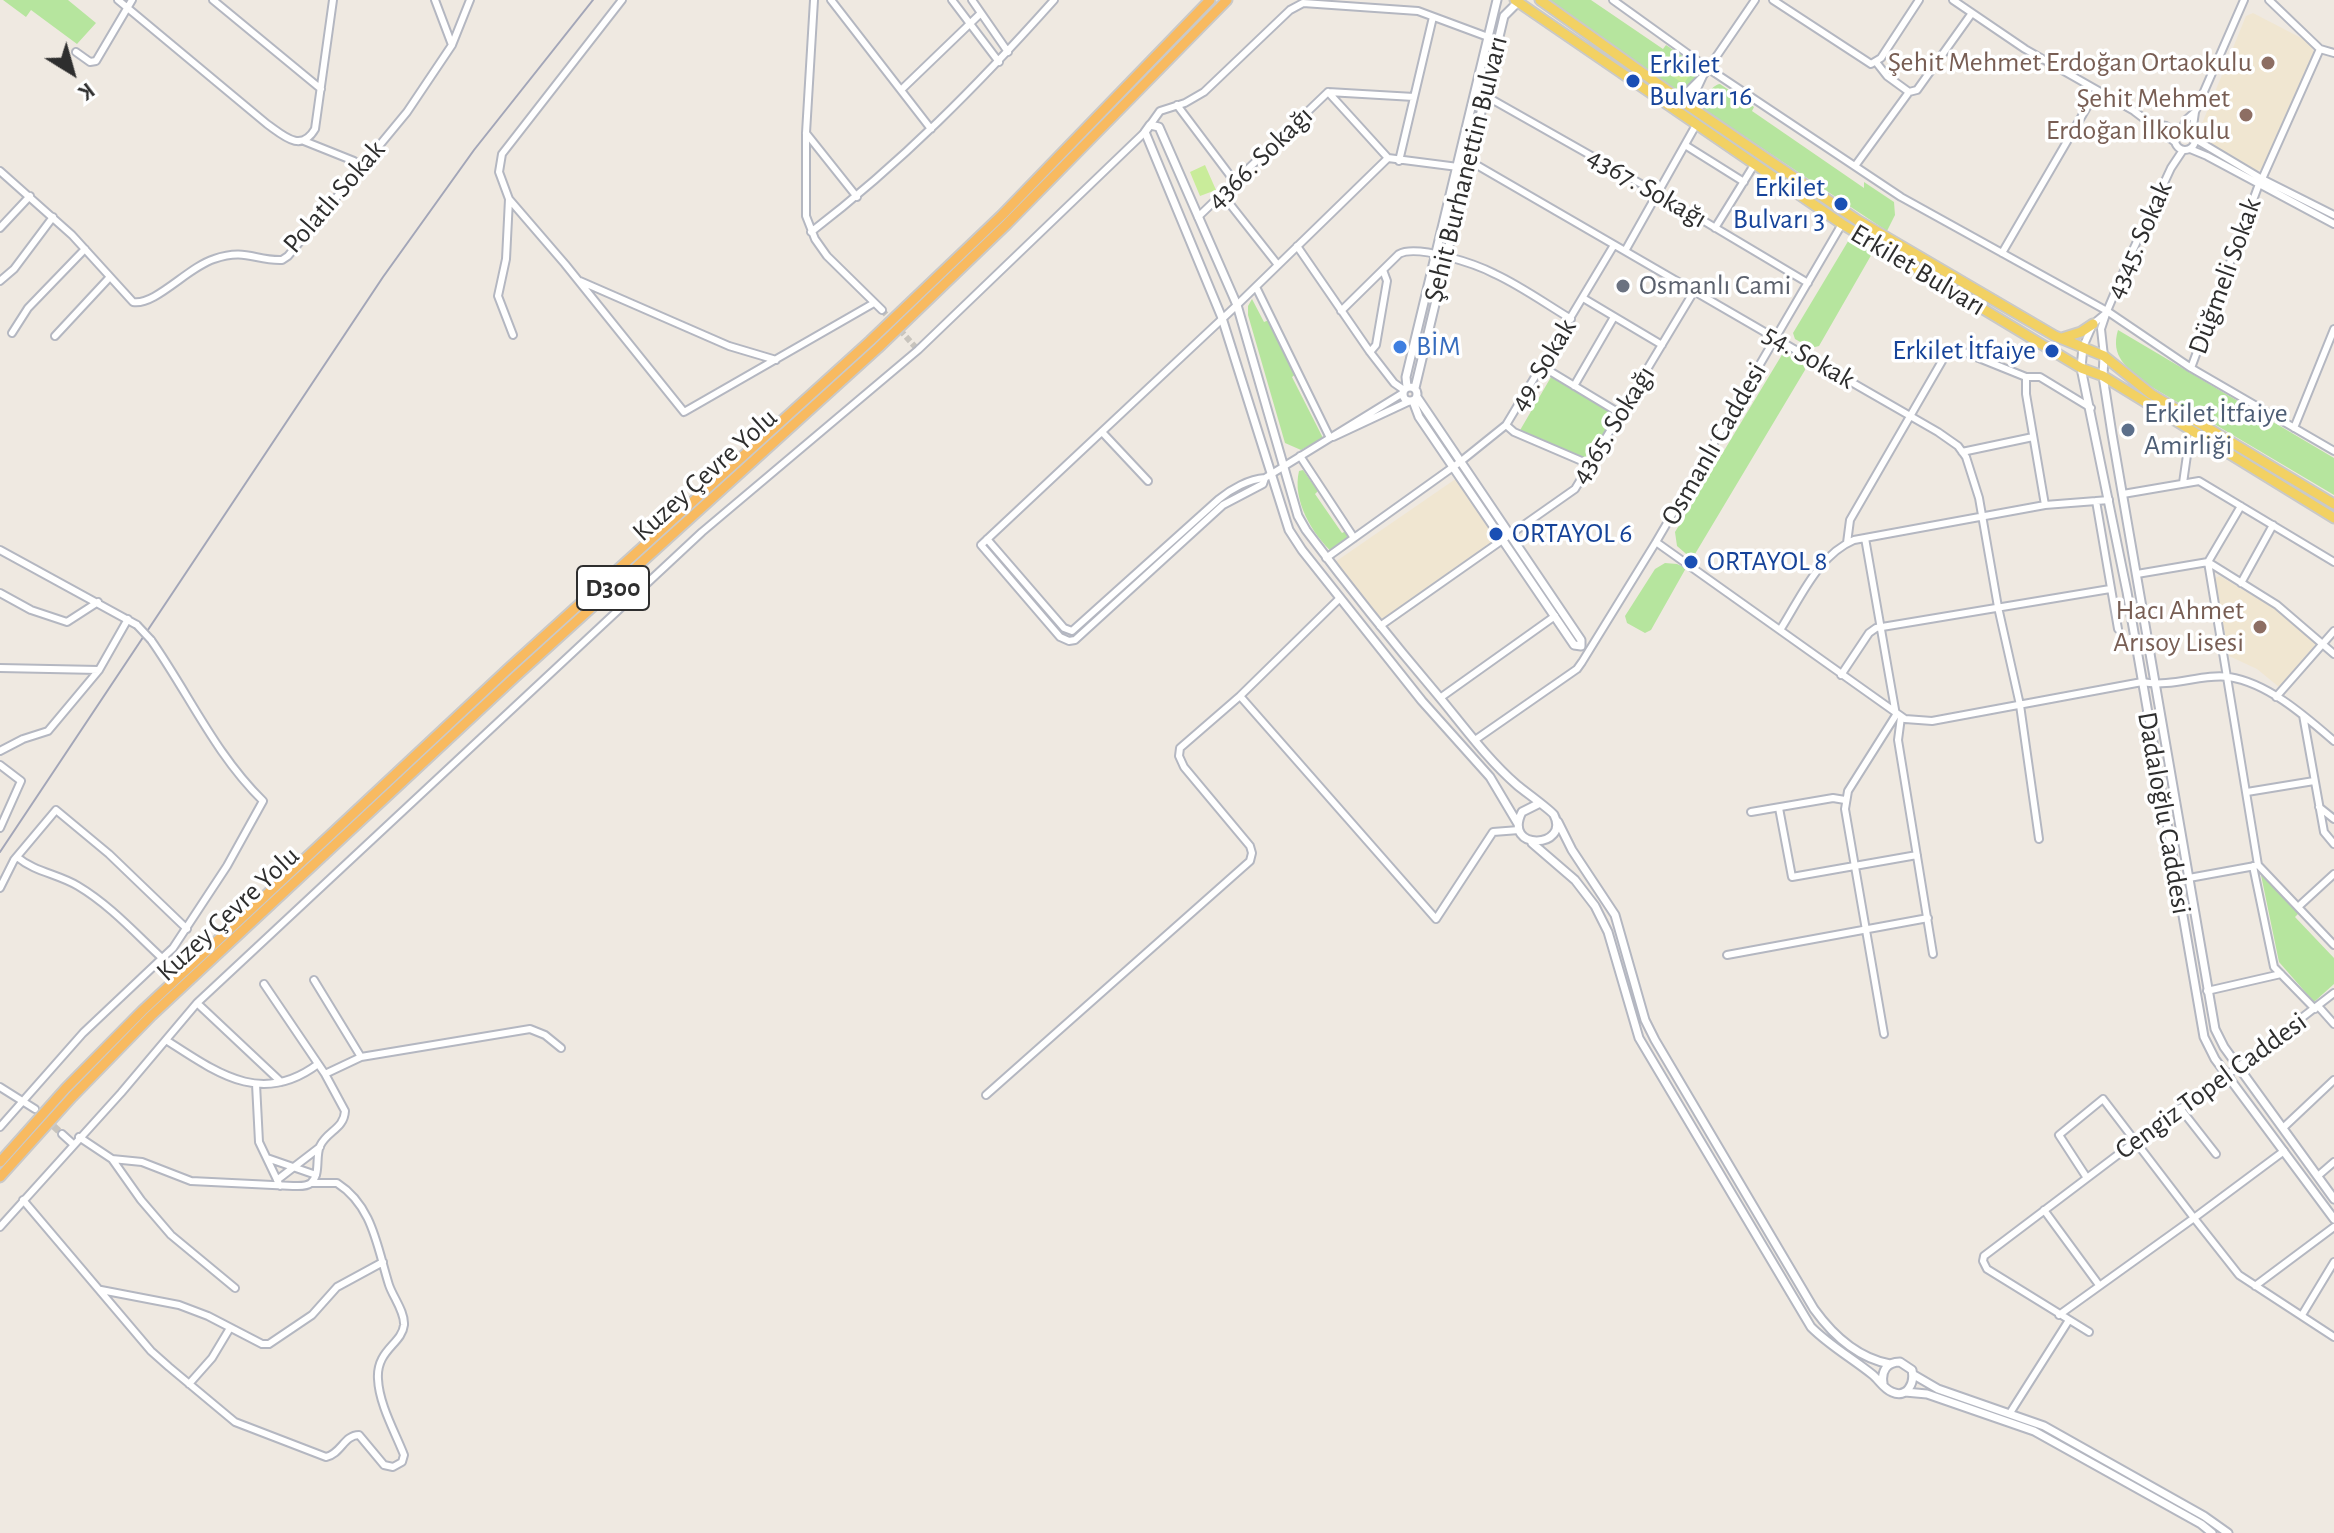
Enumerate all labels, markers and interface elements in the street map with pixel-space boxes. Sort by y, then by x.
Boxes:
north arrow [32,32,112,112]
street label: Şehit Burhanettin Bulvarı [1417,33,1515,305]
place label: Şehit Mehmet Erdoğan Ortaokulu [1888,46,2252,80]
place label: Erkilet Bulvarı 16 [1649,48,1752,114]
marker: Şehit Mehmet Erdoğan Ortaokulu [2259,54,2277,72]
marker: Erkilet Bulvarı 16 [1624,72,1642,90]
text: K [75,79,98,104]
place label: Şehit Mehmet Erdoğan İlkokulu [2046,82,2230,148]
street label: 4366. Sokağı [1200,99,1320,217]
marker: Şehit Mehmet Erdoğan İlkokulu [2237,106,2255,124]
street label: Polatlı Sokak [276,134,392,260]
street label: 4367. Sokağı [1581,140,1713,236]
place label: Erkilet Bulvarı 3 [1733,171,1825,237]
street label: 4345. Sokak [2098,176,2180,304]
street label: Düğmeli Sokak [2181,193,2269,359]
marker: Erkilet Bulvarı 3 [1832,195,1850,213]
street label: Erkilet Bulvarı [1845,217,1991,323]
place label: Osmanlı Cami [1639,269,1791,303]
marker: Osmanlı Cami [1614,277,1632,295]
street label: 49. Sokak [1502,313,1584,417]
street label: 54. Sokak [1757,317,1861,397]
place label: BİM [1416,330,1461,364]
place label: Erkilet İtfaiye [1892,334,2036,368]
marker: BİM [1391,338,1409,356]
marker: Erkilet İtfaiye [2043,342,2061,360]
street label: Osmanlı Caddesi [1654,357,1774,531]
street label: 4365. Sokağı [1564,360,1662,490]
place label: Erkilet İtfaiye Amirliği [2144,397,2288,463]
street label: Kuzey Çevre Yolu [626,401,784,549]
marker: Erkilet İtfaiye Amirliği [2119,421,2137,439]
place label: ORTAYOL 6 [1512,517,1632,551]
marker: ORTAYOL 6 [1487,525,1505,543]
place label: ORTAYOL 8 [1707,545,1827,579]
marker: ORTAYOL 8 [1682,553,1700,571]
road number: D300 [577,566,649,610]
place label: Hacı Ahmet Arısoy Lisesi [2113,594,2244,660]
marker: Hacı Ahmet Arısoy Lisesi [2251,618,2269,636]
street label: Dadaloğlu Caddesi [2130,709,2198,917]
street label: Kuzey Çevre Yolu [150,839,306,989]
street label: Cengiz Topel Caddesi [2109,1005,2313,1167]

